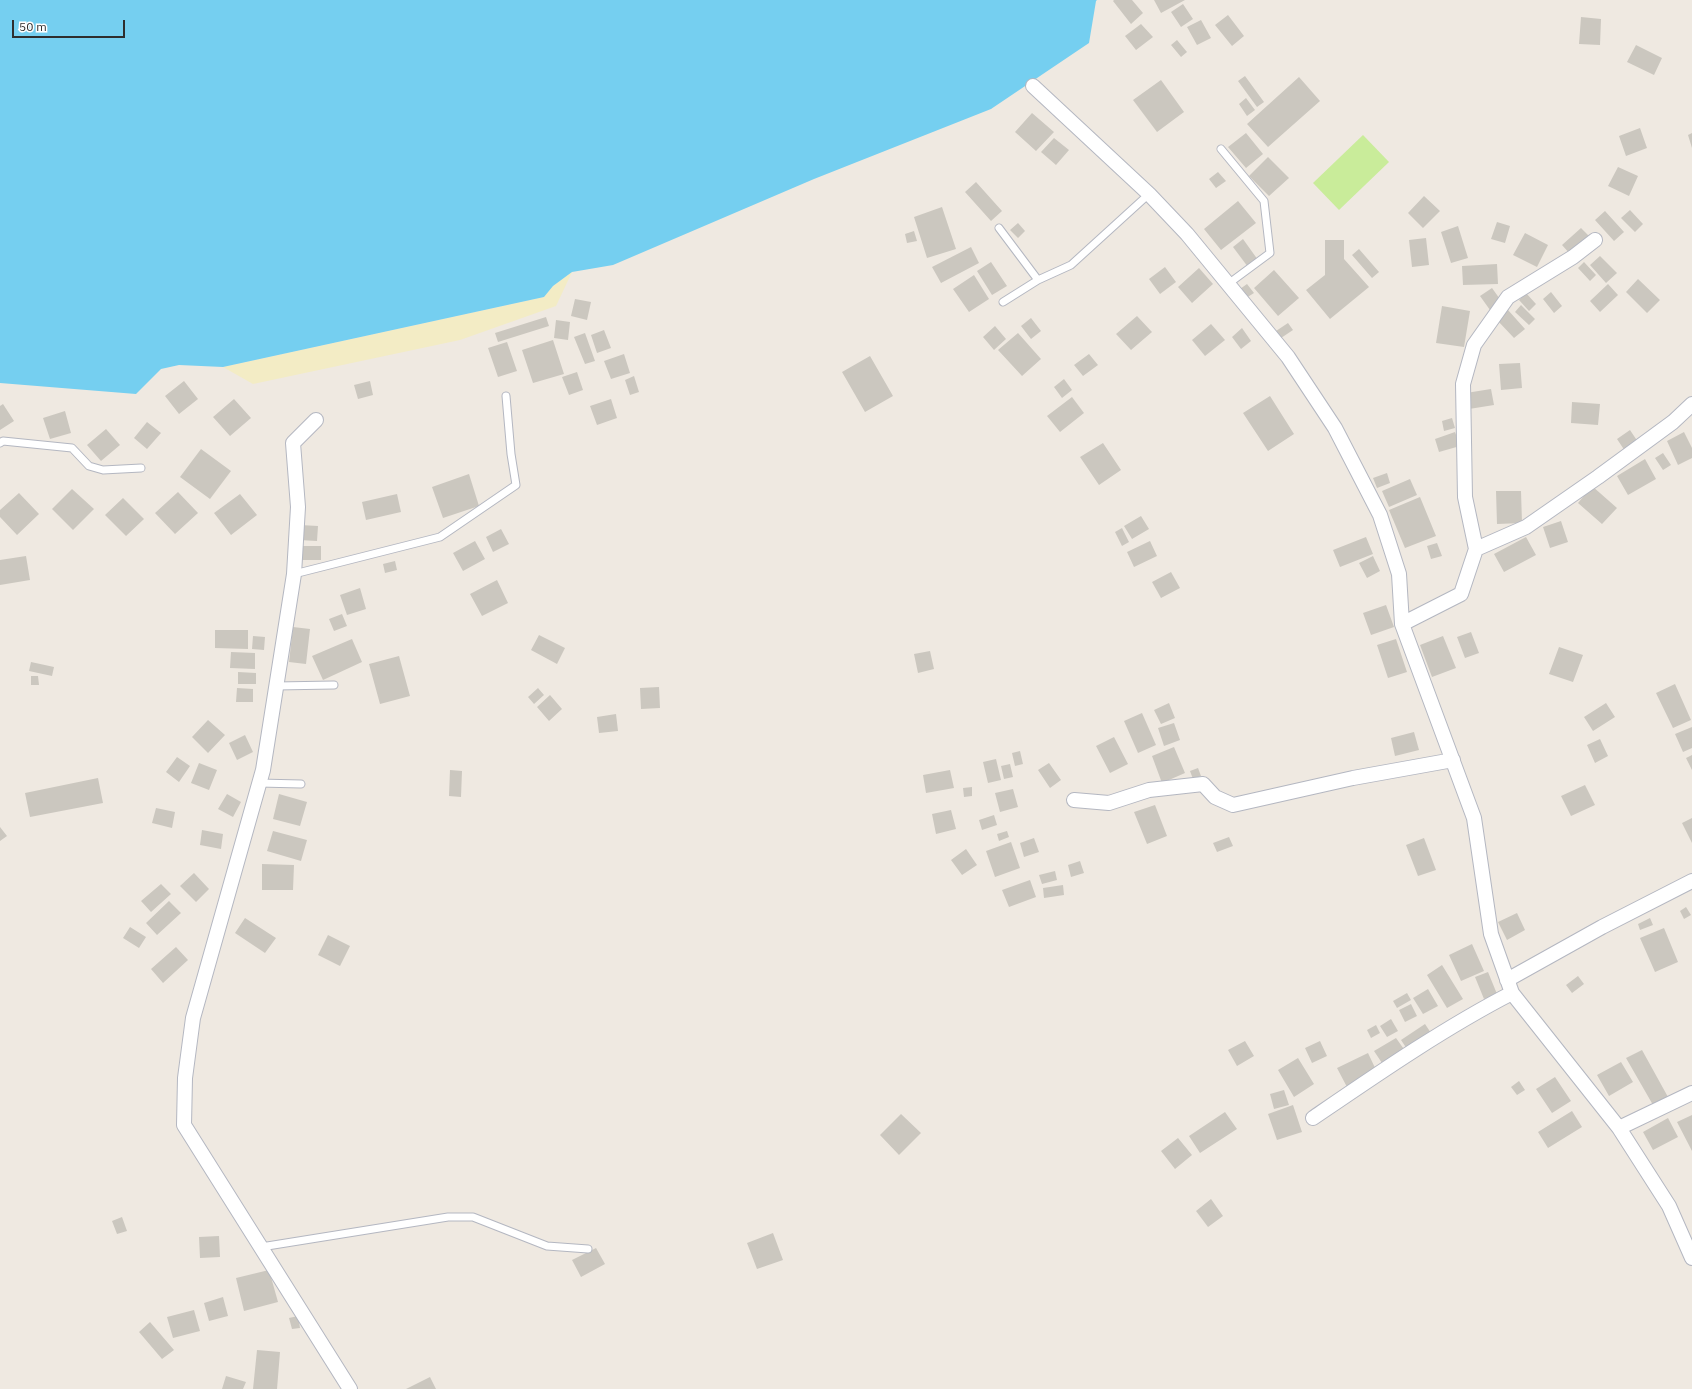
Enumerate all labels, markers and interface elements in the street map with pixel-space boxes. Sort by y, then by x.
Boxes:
scale bar [14,12,127,38]
text: 50 m [19,19,47,34]

